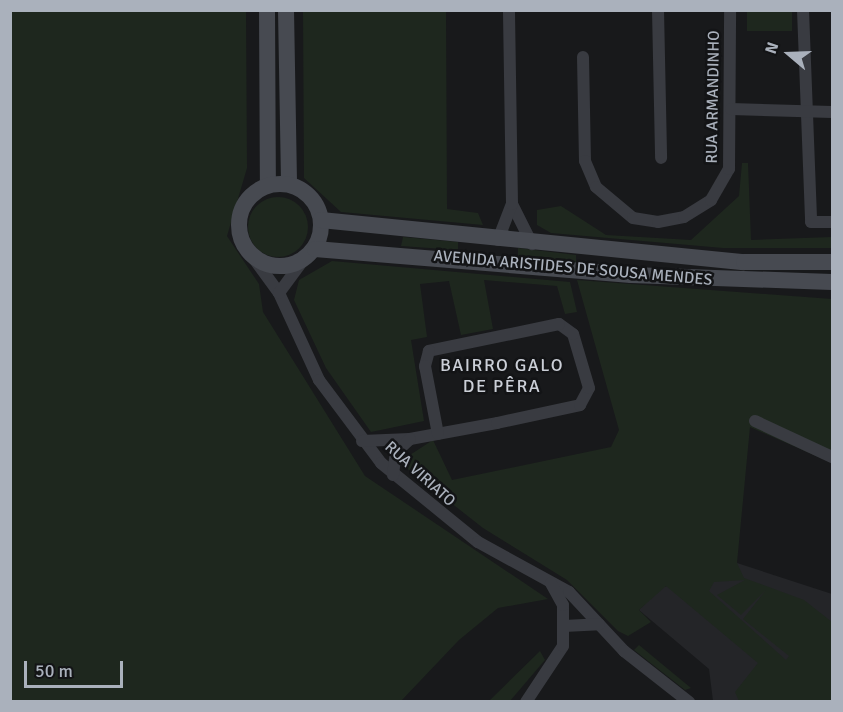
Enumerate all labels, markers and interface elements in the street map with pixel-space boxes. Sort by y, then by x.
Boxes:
north arrow [759,24,819,84]
street label: RUA ARMANDINHO [702,30,724,164]
text: N [761,40,783,57]
street label: AVENIDA ARISTIDES DE SOUSA MENDES [433,246,713,290]
district label: BAIRRO GALO DE PÊRA [440,355,564,398]
street label: RUA VIRIATO [381,437,459,511]
scale bar [27,649,126,687]
text: 50 m [35,660,73,682]

